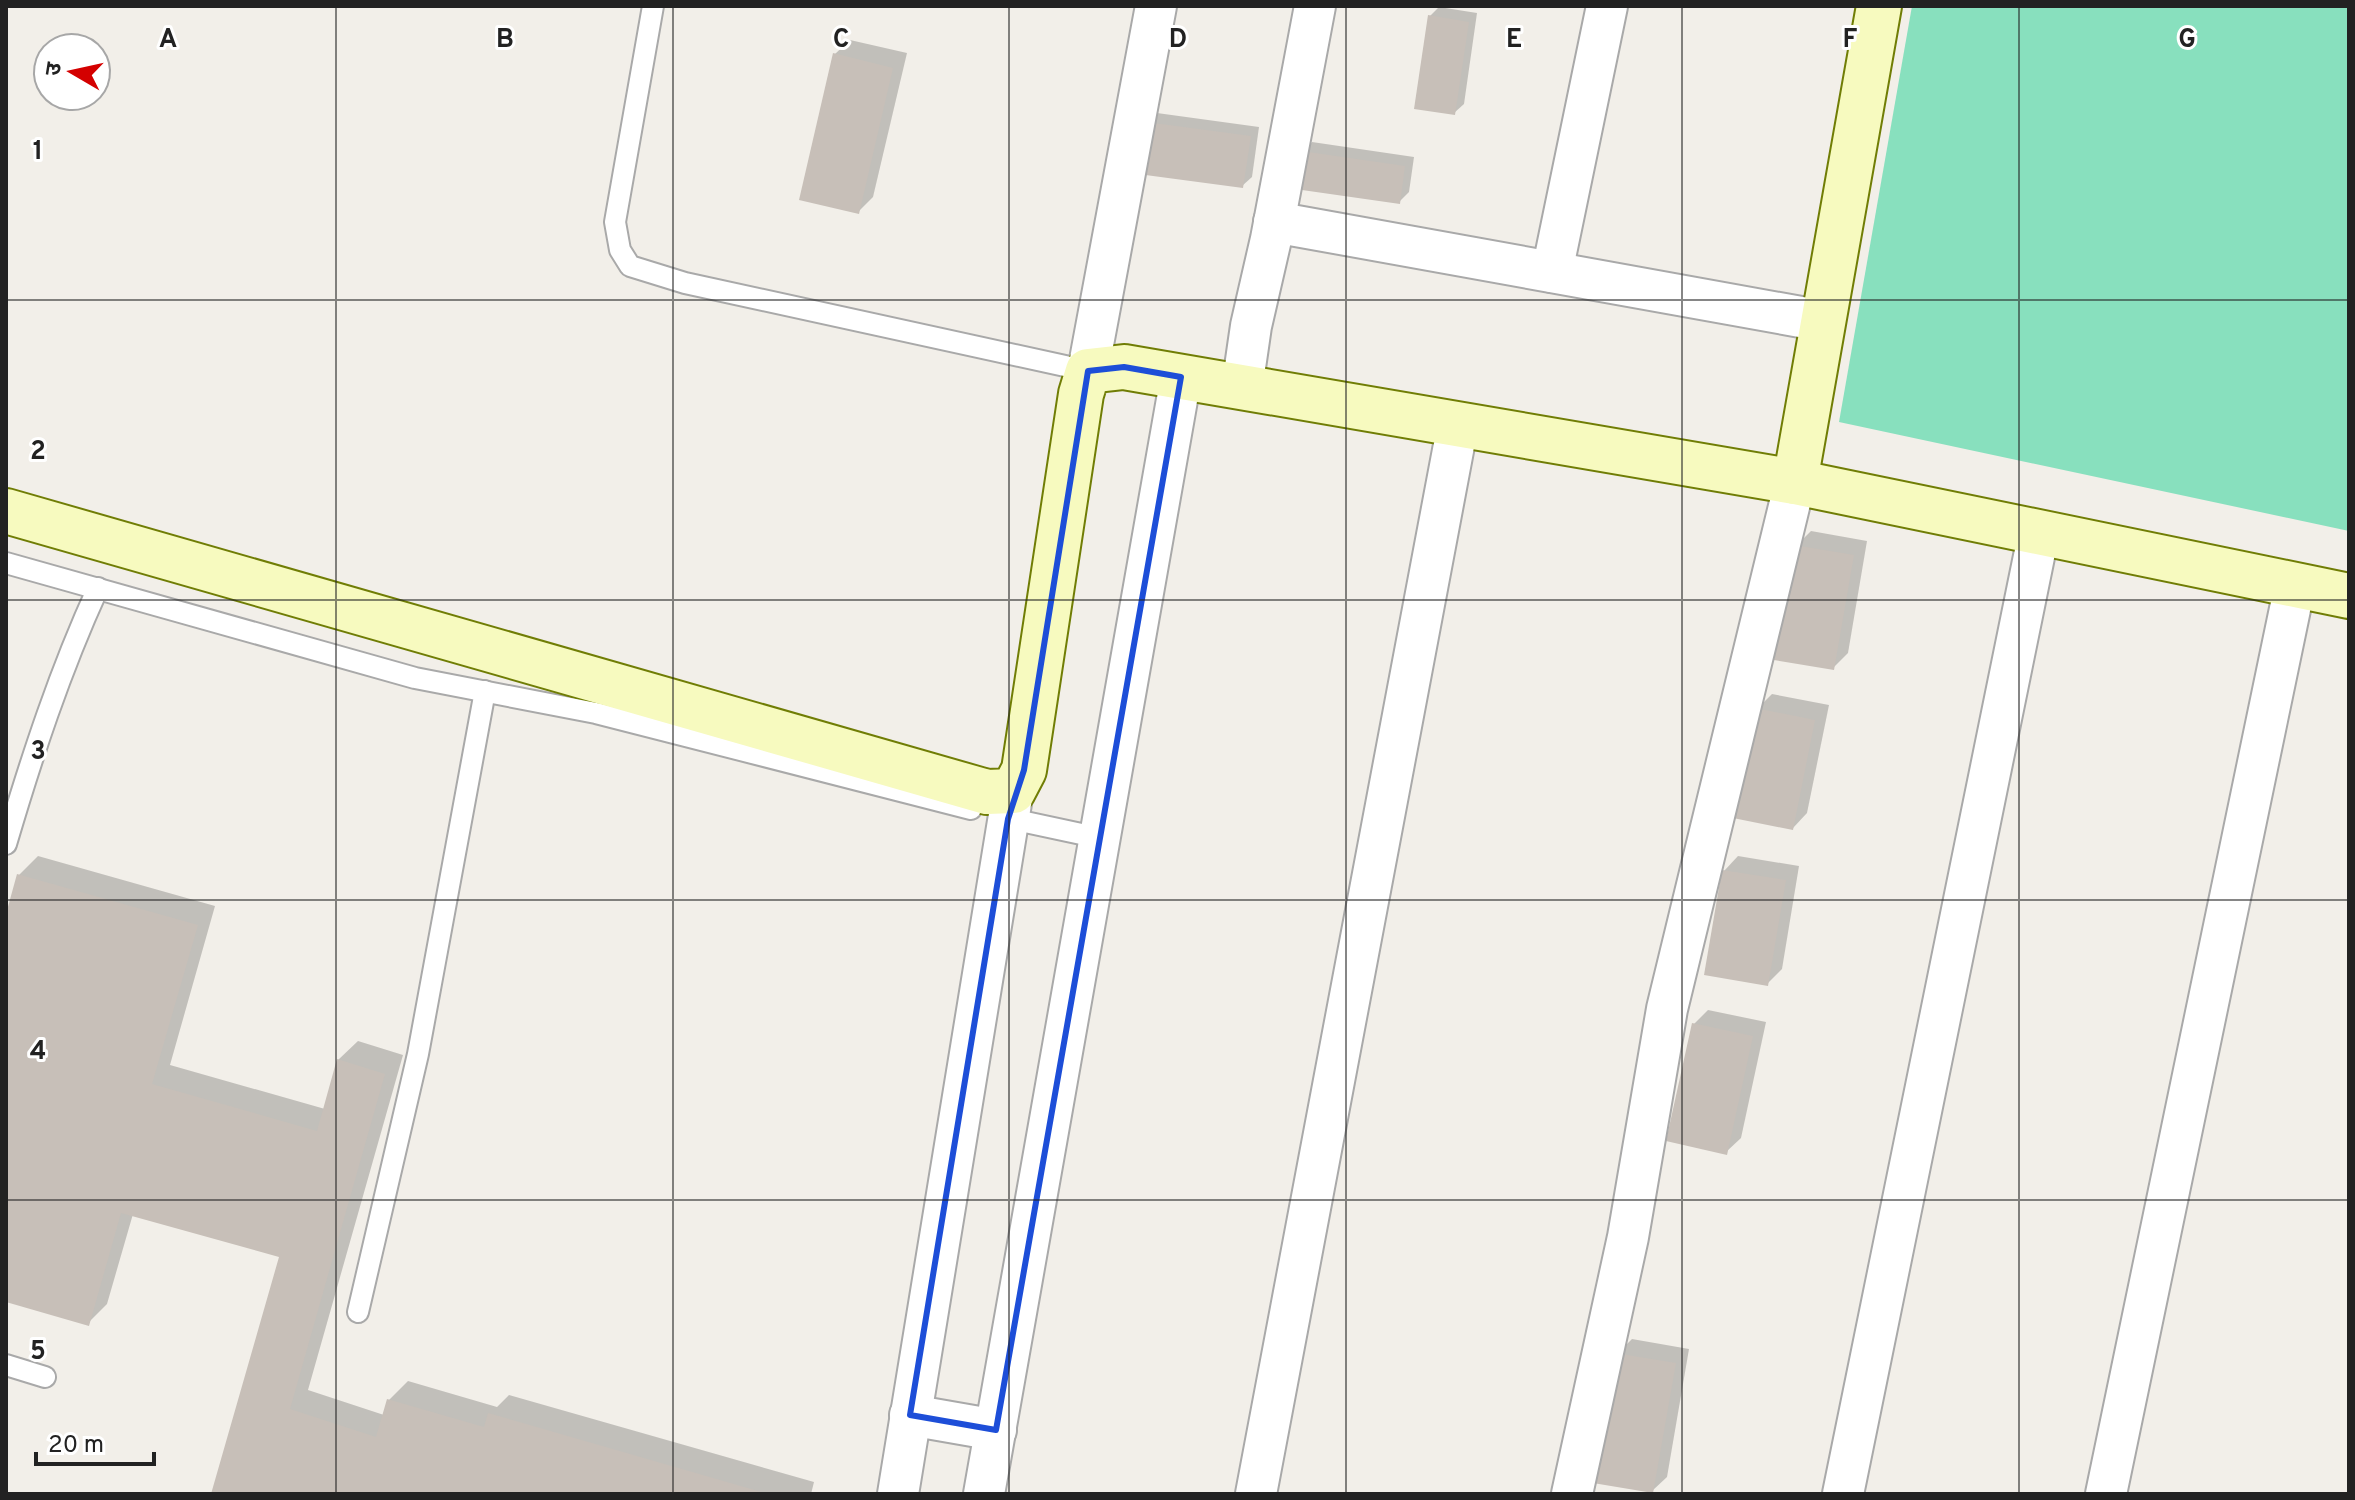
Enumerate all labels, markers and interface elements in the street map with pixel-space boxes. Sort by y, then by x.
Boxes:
text: A [159,24,177,57]
text: B [496,24,514,57]
text: C [833,24,849,57]
text: D [1169,24,1187,57]
text: E [1506,24,1522,57]
text: F [1843,24,1858,57]
text: G [2178,24,2196,57]
north arrow [32,32,112,112]
text: उ [40,60,69,78]
text: 1 [33,136,43,169]
text: 2 [30,436,46,469]
text: 3 [30,736,46,769]
text: 4 [30,1036,46,1069]
text: 5 [30,1336,46,1369]
scale bar [36,1416,154,1466]
text: 20 m [48,1431,104,1461]

